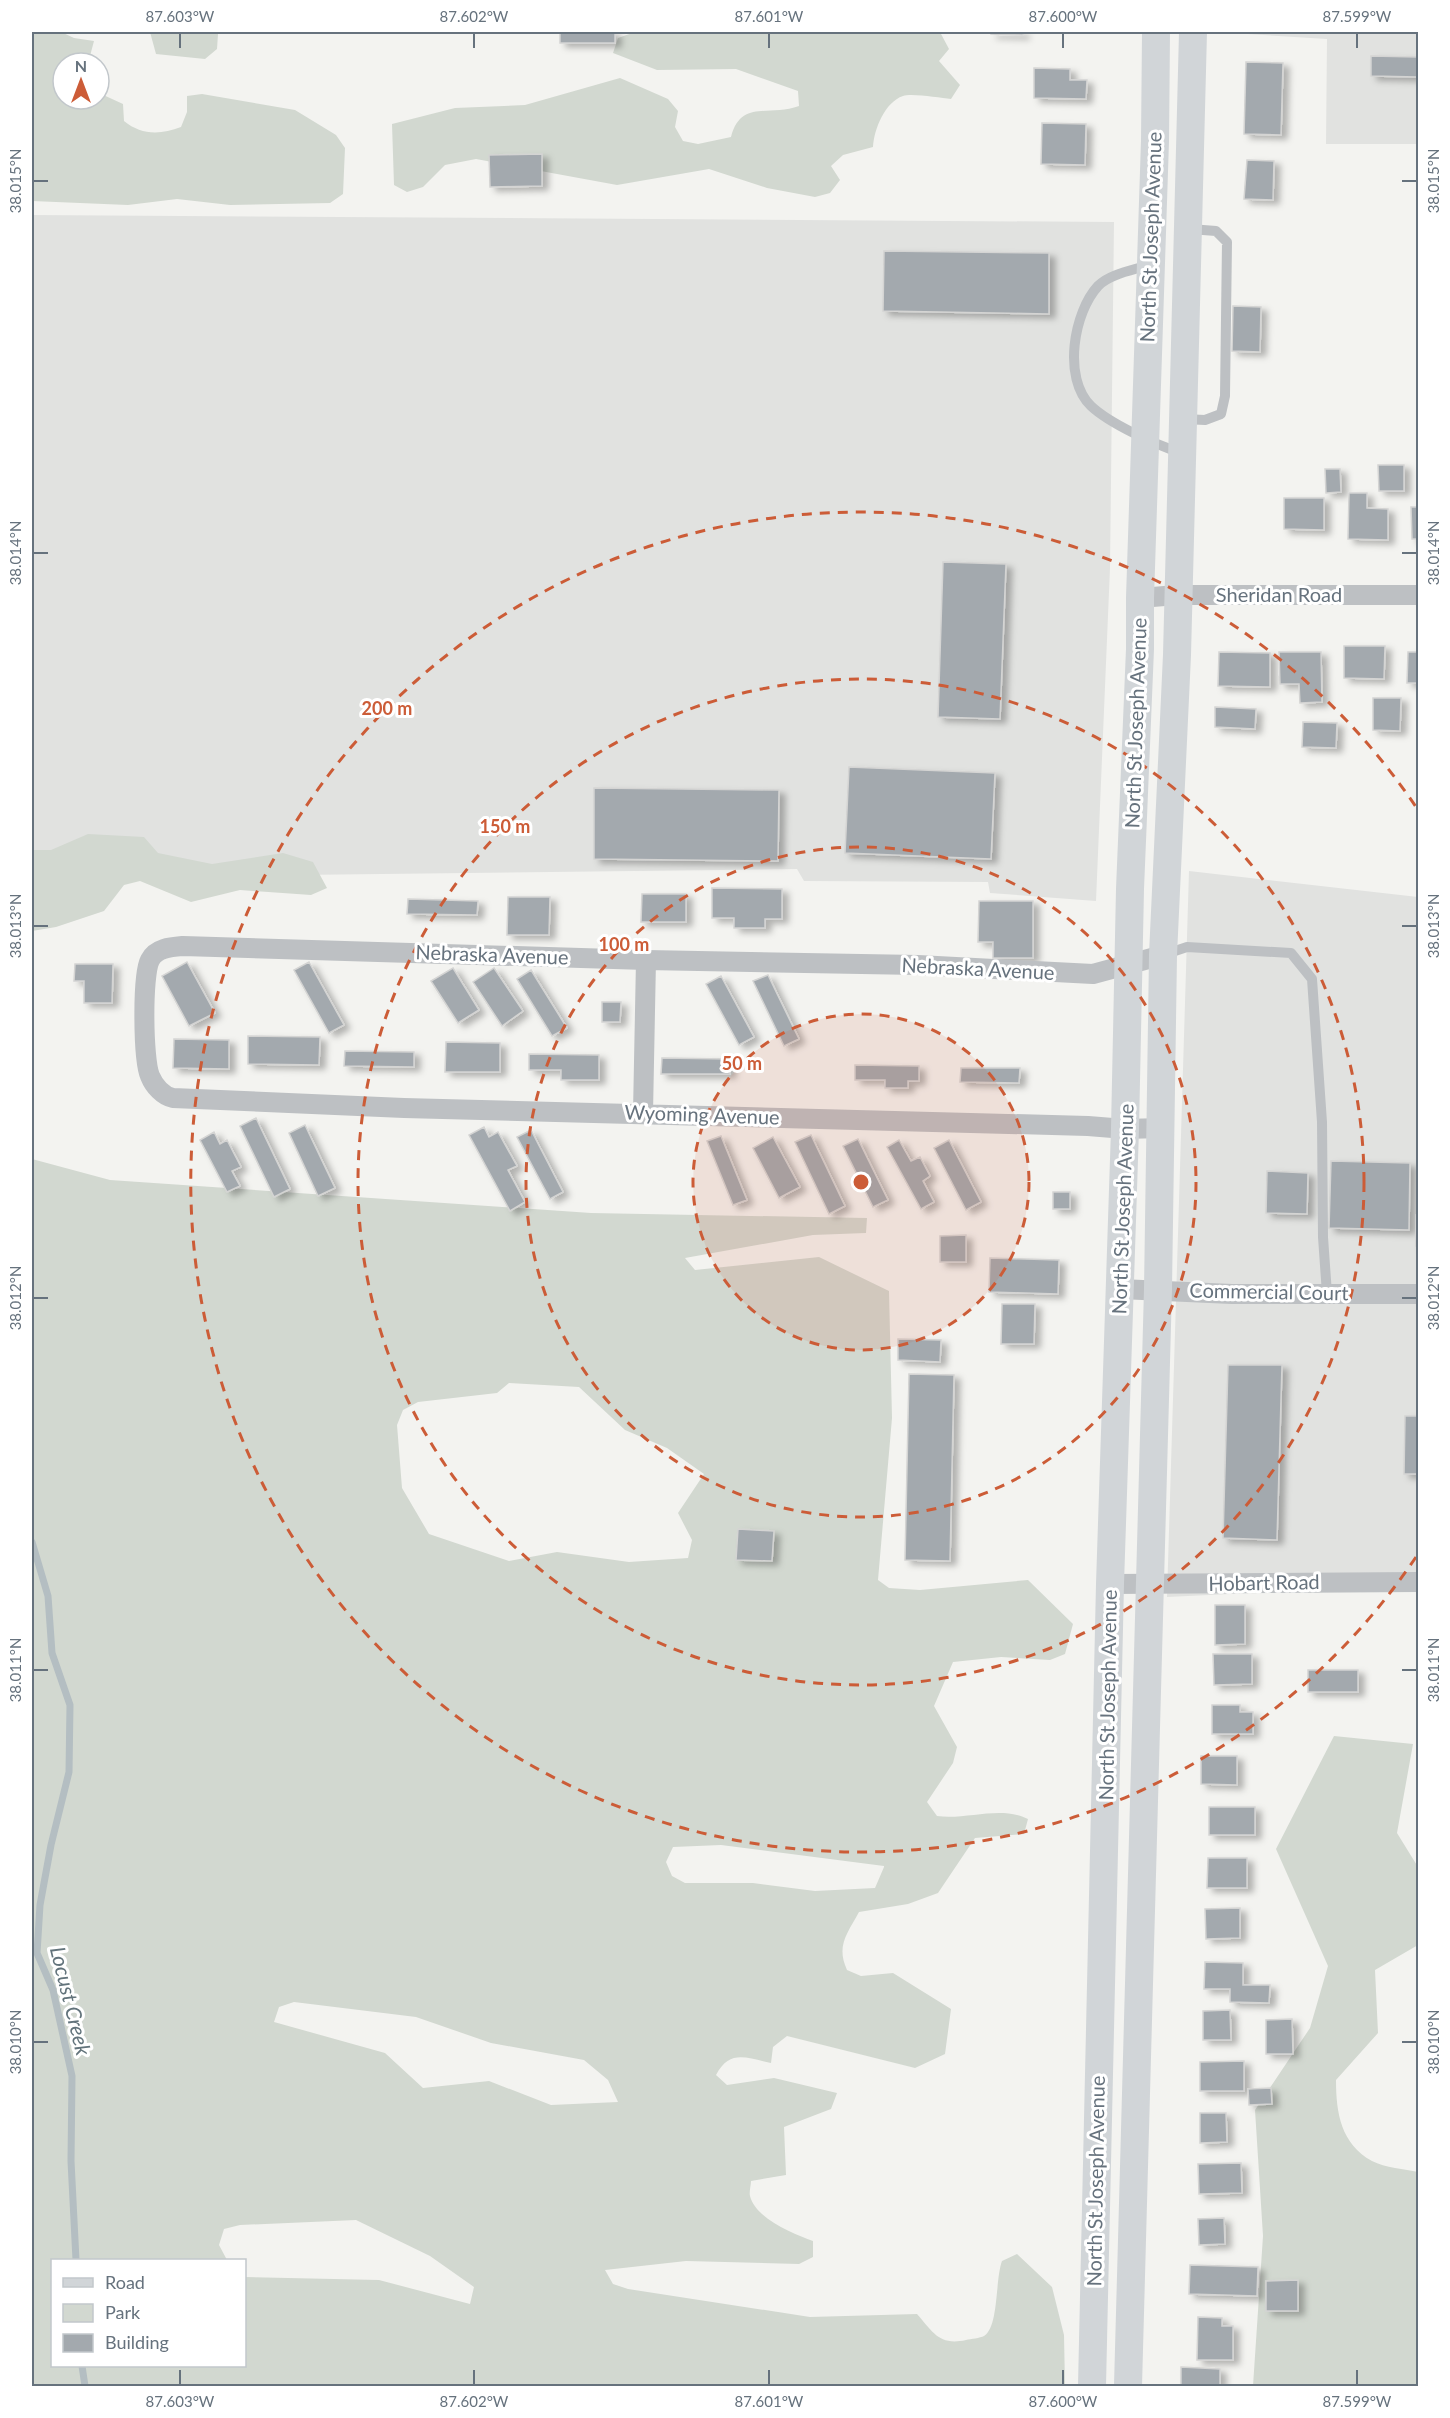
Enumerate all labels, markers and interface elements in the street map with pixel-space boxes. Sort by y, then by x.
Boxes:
text: 87.603°W [146,7,215,25]
text: 87.602°W [440,7,509,25]
text: 87.601°W [735,7,804,25]
text: 87.600°W [1029,7,1098,25]
text: 87.599°W [1323,7,1392,25]
north arrow [51,51,111,111]
text: N [75,56,87,75]
street label: North St Joseph Avenue [1134,131,1166,343]
text: 38.015°N [6,149,24,213]
text: 38.015°N [1424,149,1442,213]
text: 38.014°N [6,521,24,585]
text: 38.014°N [1424,521,1442,585]
street label: Sheridan Road [1216,582,1342,606]
street label: North St Joseph Avenue [1119,617,1151,829]
text: 200 m [362,697,412,719]
text: 150 m [480,815,530,837]
text: 38.013°N [6,894,24,958]
text: 38.013°N [1424,894,1442,958]
text: 100 m [599,933,649,955]
street label: Nebraska Avenue [415,939,569,969]
street label: Nebraska Avenue [901,952,1055,984]
text: 50 m [722,1052,762,1074]
street label: Wyoming Avenue [624,1099,780,1129]
street label: North St Joseph Avenue [1106,1103,1138,1315]
centre of rings [851,1172,871,1192]
text: 38.012°N [6,1266,24,1330]
text: 38.012°N [1424,1266,1442,1330]
street label: Commercial Court [1189,1278,1349,1304]
street label: Hobart Road [1208,1569,1320,1595]
street label: North St Joseph Avenue [1093,1589,1121,1801]
text: 38.011°N [6,1638,24,1702]
text: 38.011°N [1424,1638,1442,1702]
water label: Locust Creek [46,1944,97,2059]
text: 38.010°N [6,2010,24,2074]
text: 38.010°N [1424,2010,1442,2074]
street label: North St Joseph Avenue [1081,2075,1109,2287]
legend [51,2259,246,2367]
text: Road [105,2271,145,2293]
text: Park [105,2301,141,2323]
text: Building [105,2331,169,2353]
text: 87.603°W [146,2392,215,2410]
text: 87.602°W [440,2392,509,2410]
text: 87.601°W [735,2392,804,2410]
text: 87.600°W [1029,2392,1098,2410]
text: 87.599°W [1323,2392,1392,2410]

